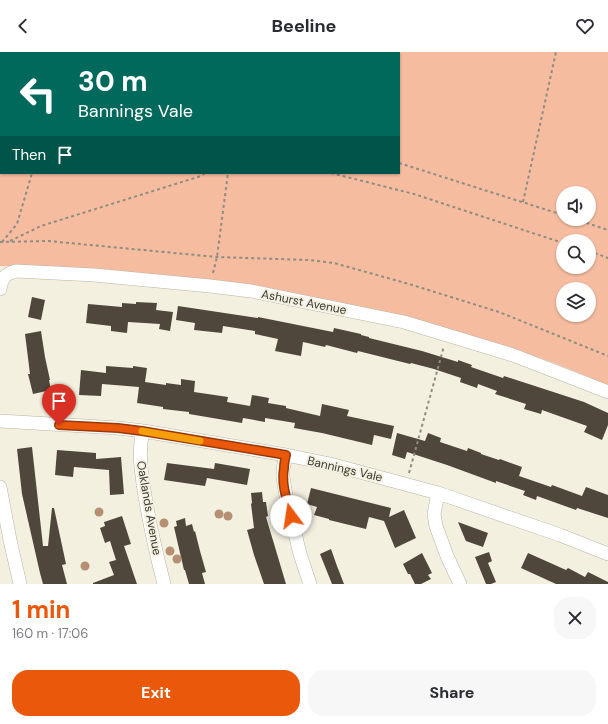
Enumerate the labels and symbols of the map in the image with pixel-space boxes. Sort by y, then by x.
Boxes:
street label: Ashurst Avenue [260,286,348,318]
pin [42,384,76,425]
street label: Bannings Vale [306,453,384,485]
street label: Oaklands Avenue [133,460,165,557]
position arrow [270,495,312,537]

